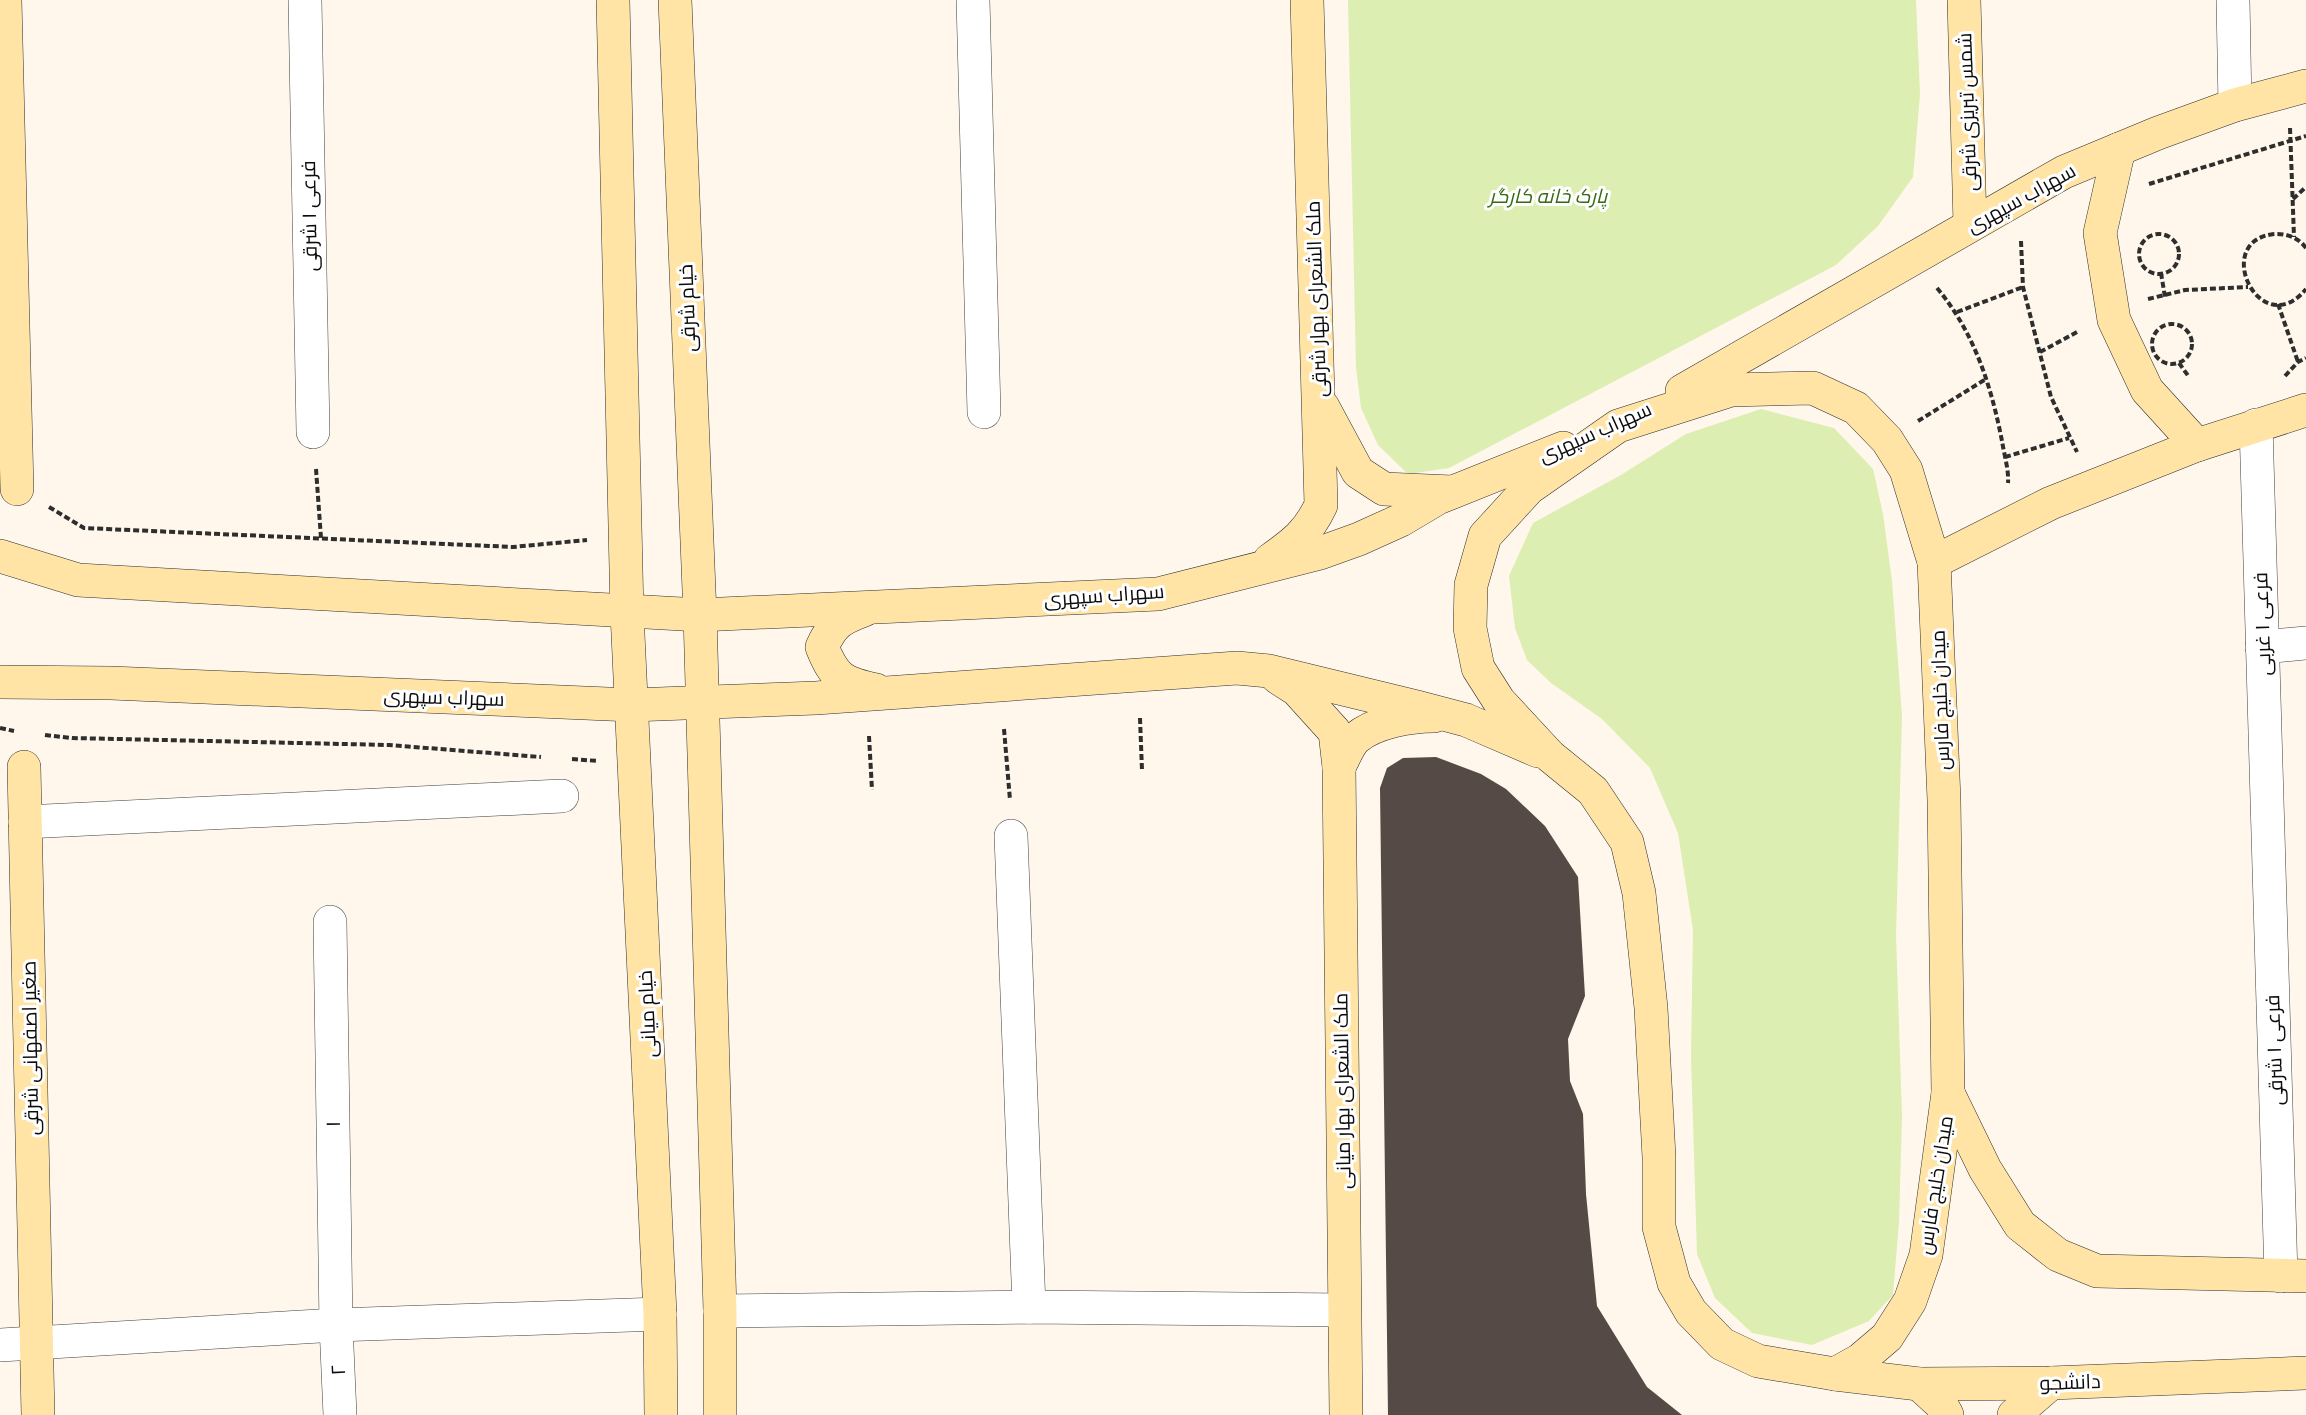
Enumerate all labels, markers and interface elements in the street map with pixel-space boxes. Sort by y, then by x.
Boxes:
street label: شمس تبریزی شرقی [1952,32,1983,192]
street label: سهراب سپهری [1962,158,2080,239]
street label: فرعی ۱ شرقی [296,160,323,272]
park label: پارک خانه کارگر [1486,184,1609,210]
street label: ملک الشعرای بهار شرقی [1301,200,1332,398]
street label: خیام شرقی [673,264,703,352]
street label: سهراب سپهری [1535,396,1656,468]
street label: فرعی ۱ غربی [2248,572,2277,676]
street label: سهراب سپهری [1043,579,1165,612]
street label: میدان خلیج فارس [1926,629,1956,771]
street label: سهراب سپهری [383,683,505,712]
street label: صغیر اصفهانی شرقی [16,960,45,1136]
street label: خیام میانی [633,970,663,1058]
street label: ملک الشعرای بهار میانی [1328,993,1357,1189]
street label: فرعی ۱ شرقی [2260,994,2289,1106]
street label: میدان خلیج فارس [1912,1114,1960,1257]
street label: ۱ [321,1121,345,1127]
street label: ۲ [326,1364,350,1376]
street label: دانشجو [2039,1369,2101,1395]

